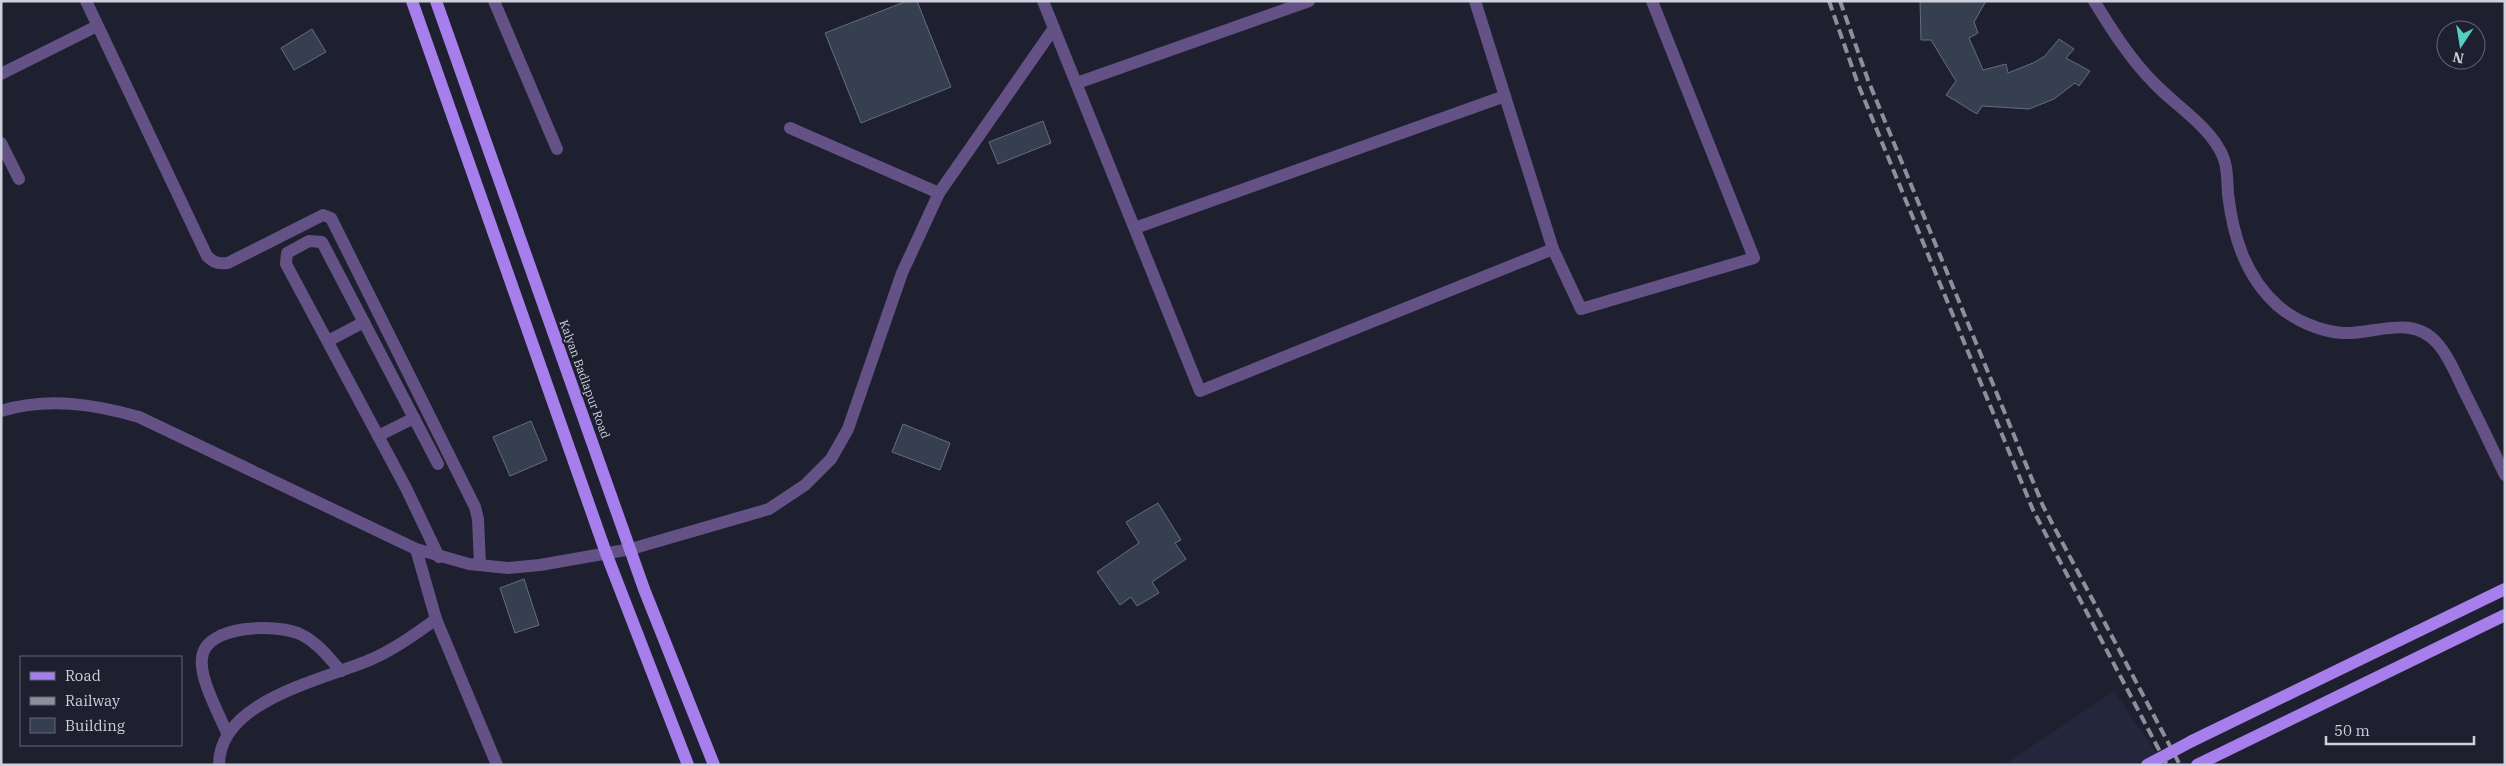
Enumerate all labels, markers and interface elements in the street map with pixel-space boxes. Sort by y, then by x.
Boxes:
north arrow [2436,20,2486,70]
text: N [2451,48,2466,68]
street label: Kalyan Badlapur Road [557,318,613,440]
legend [20,656,182,746]
text: Road [65,666,101,685]
text: Railway [65,691,120,710]
scale bar [2326,714,2474,746]
text: Building [65,716,125,735]
text: 50 m [2334,721,2370,740]

